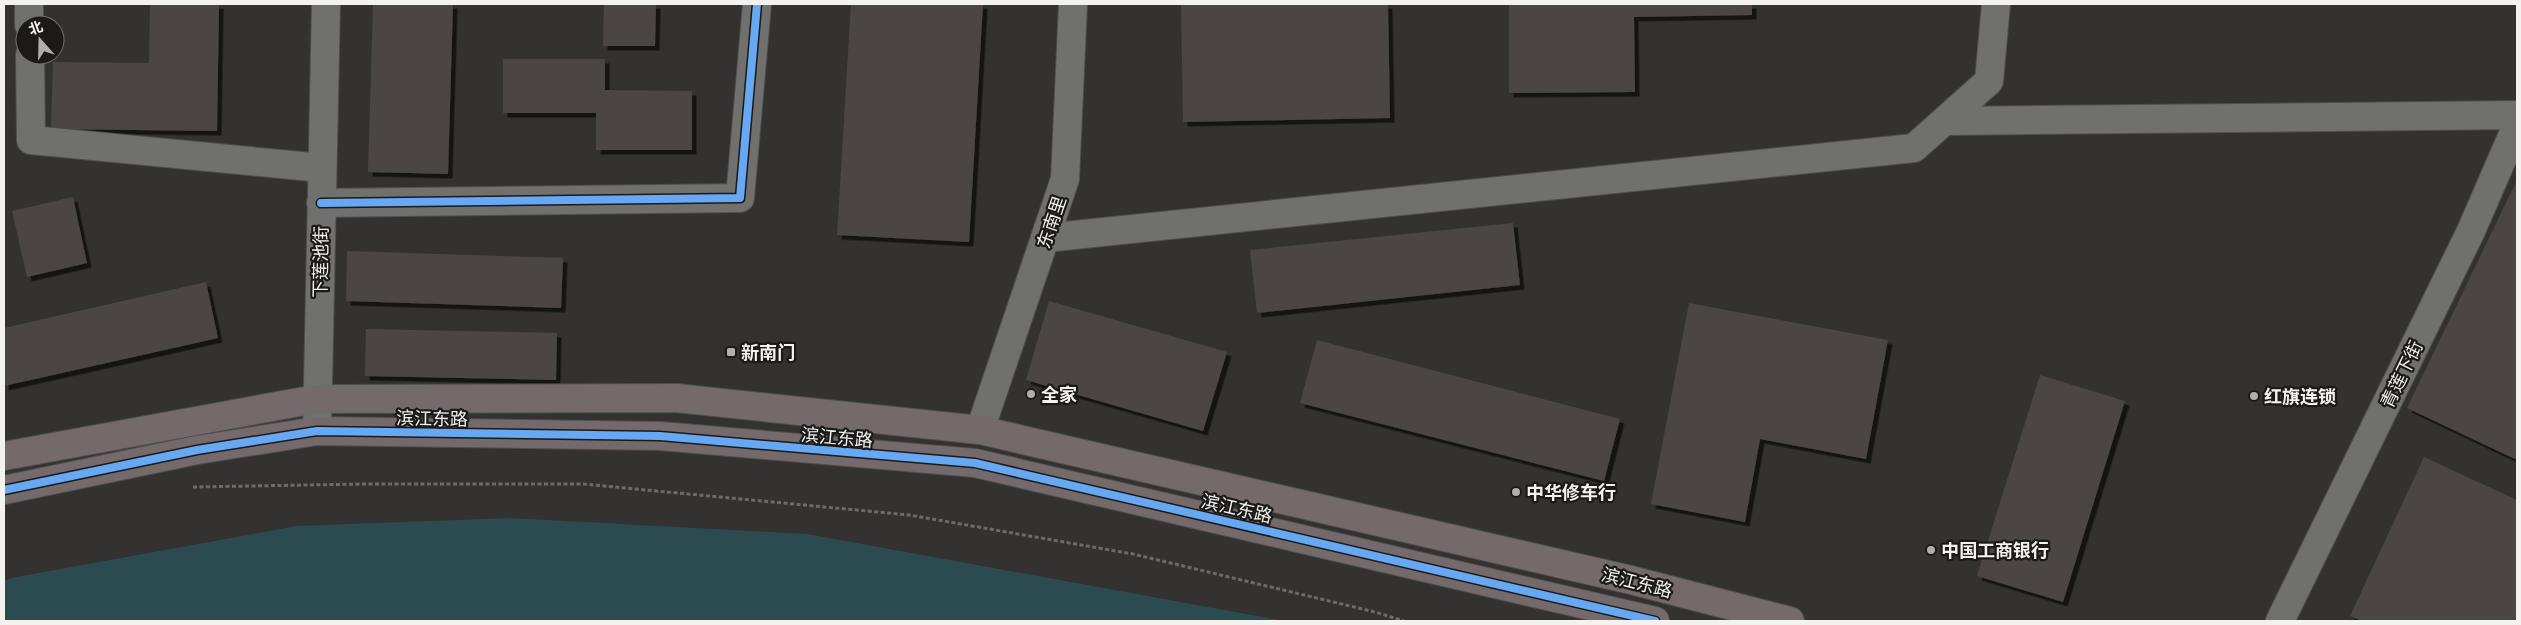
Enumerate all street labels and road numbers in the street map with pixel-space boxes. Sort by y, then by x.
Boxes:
street label: 东南里 [1032,193,1070,251]
street label: 下莲池街 [308,226,332,298]
street label: 青莲下街 [2375,337,2427,411]
street label: 滨江东路 [396,406,468,430]
street label: 滨江东路 [800,423,874,451]
street label: 滨江东路 [1199,489,1275,527]
street label: 滨江东路 [1599,563,1675,601]

